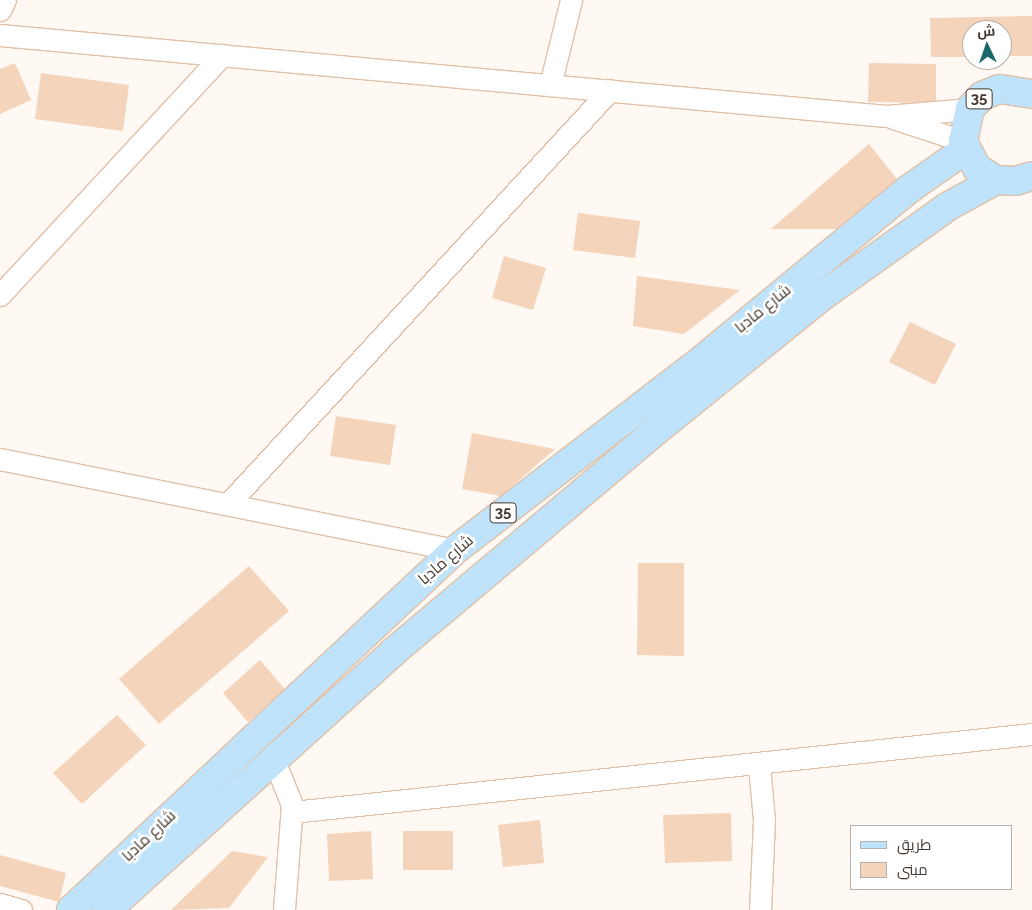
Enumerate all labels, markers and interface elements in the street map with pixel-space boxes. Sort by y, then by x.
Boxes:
north arrow [962,20,1012,70]
text: ش [977,23,996,39]
road number: 35 [965,86,993,112]
street label: شارع مادبا [731,281,795,337]
road number: 35 [489,500,517,526]
street label: شارع مادبا [415,531,477,589]
street label: شارع مادبا [118,806,180,866]
legend [850,825,1012,890]
text: طريق [897,836,931,854]
text: مبنى [897,861,928,879]

